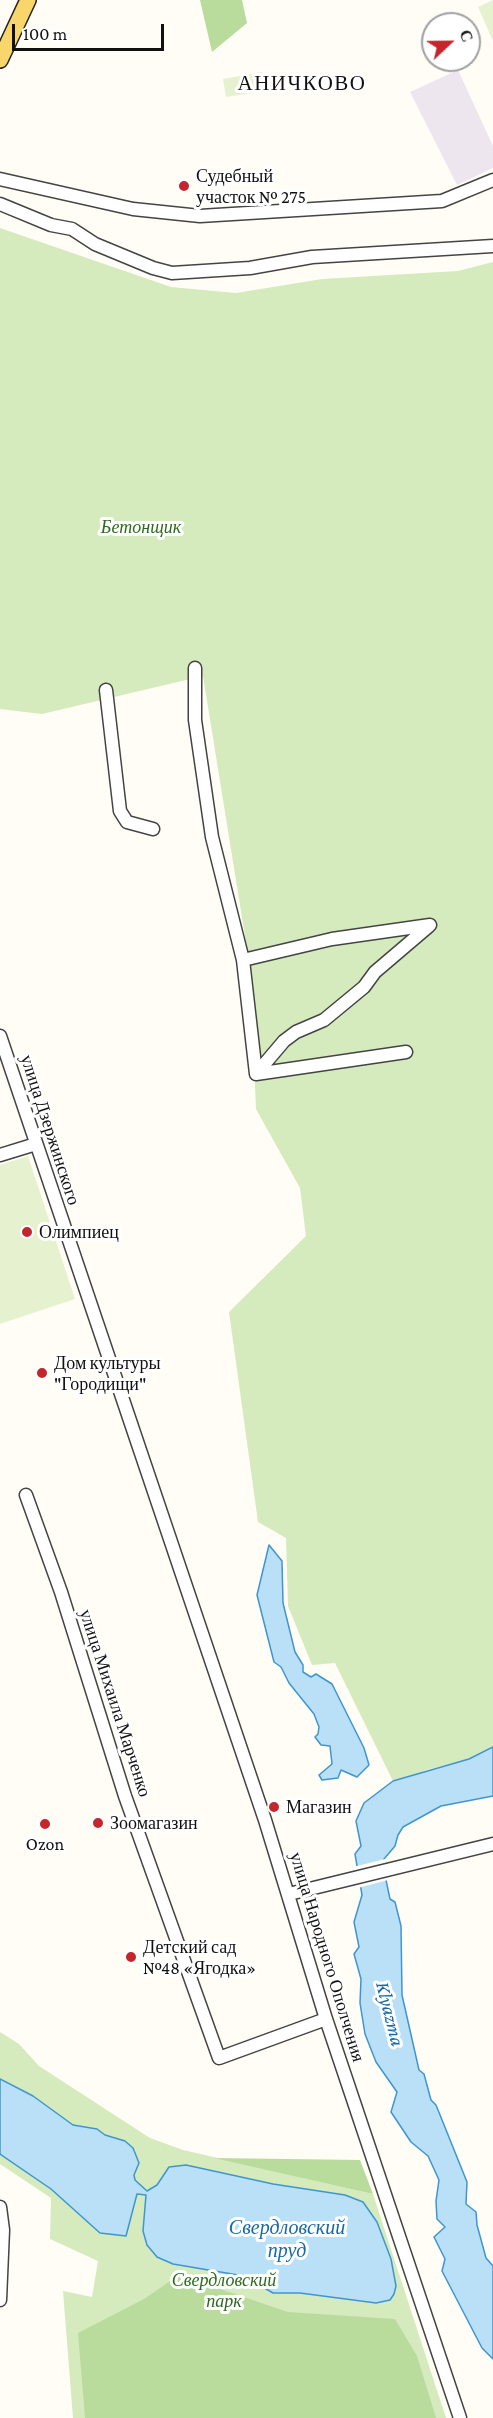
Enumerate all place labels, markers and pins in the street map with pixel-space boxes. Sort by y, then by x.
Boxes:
place label: Судебный участок № 275 [196,165,306,207]
marker: Судебный участок № 275 [177,179,191,193]
place label: Олимпиец [39,1221,119,1243]
marker: Олимпиец [20,1225,34,1239]
place label: Дом культуры "Городищи" [54,1352,161,1394]
marker: Дом культуры "Городищи" [35,1366,49,1380]
place label: Магазин [286,1796,352,1818]
marker: Магазин [267,1800,281,1814]
place label: Зоомагазин [110,1812,198,1834]
marker: Зоомагазин [91,1816,105,1830]
marker: Ozon [38,1817,52,1831]
place label: Ozon [26,1833,64,1855]
place label: Детский сад №48 «Ягодка» [143,1936,256,1978]
marker: Детский сад №48 «Ягодка» [124,1950,138,1964]

